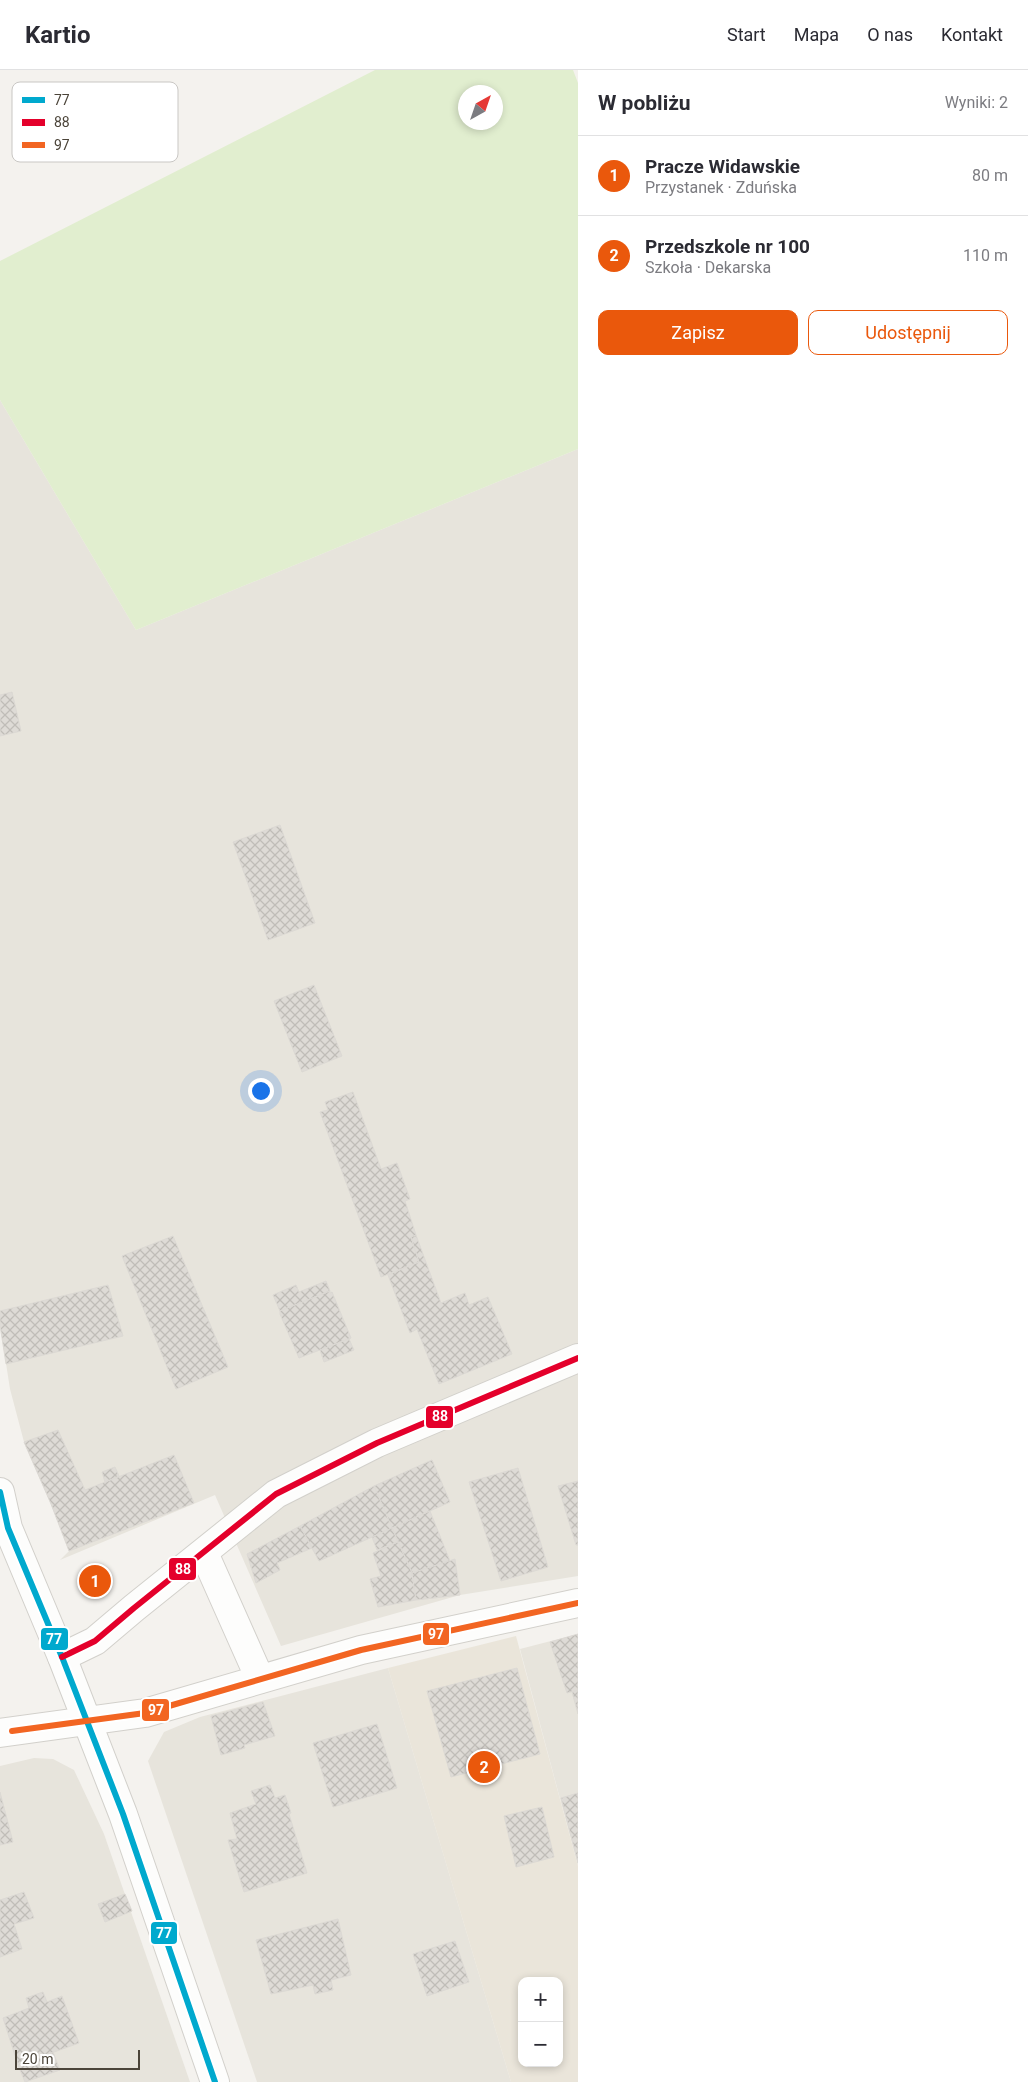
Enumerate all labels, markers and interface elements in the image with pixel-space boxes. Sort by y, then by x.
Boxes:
text: Kartio [25,21,91,49]
text: Start [727,24,766,45]
text: Mapa [794,24,839,45]
text: O nas [867,24,913,45]
text: Kontakt [941,24,1003,45]
legend [12,82,178,162]
north arrow [458,85,503,130]
text: W pobliżu [598,91,691,115]
text: 77 [54,92,70,108]
text: Wyniki: 2 [945,93,1008,112]
text: 88 [54,114,70,130]
text: 97 [54,137,70,153]
text: Pracze Widawskie [645,155,800,178]
text: 1 [609,166,619,185]
text: 80 m [972,166,1008,185]
text: Przystanek · Zduńska [645,178,797,197]
text: Przedszkole nr 100 [645,235,810,258]
text: 2 [609,246,619,265]
text: 110 m [963,246,1008,265]
text: Szkoła · Dekarska [645,258,771,277]
button: Zapisz [598,310,798,355]
button: Udostępnij [808,310,1008,355]
your location [248,1078,274,1104]
line badge: 88 [425,1405,454,1429]
text: 88 [432,1408,448,1424]
line badge: 88 [168,1557,197,1581]
text: 88 [175,1561,191,1577]
pin: 1 [79,1562,111,1600]
line badge: 97 [422,1622,450,1646]
text: 97 [428,1626,444,1642]
line badge: 77 [40,1627,69,1651]
text: 77 [46,1631,62,1647]
line badge: 97 [141,1698,170,1722]
text: 97 [148,1702,164,1718]
pin: 2 [468,1748,500,1786]
line badge: 77 [150,1921,178,1945]
text: 77 [156,1925,172,1941]
map controls [518,1977,563,2067]
button: + [518,1977,563,2022]
button: − [518,2022,563,2067]
scale bar [15,2047,140,2070]
text: 20 m [22,2051,54,2067]

